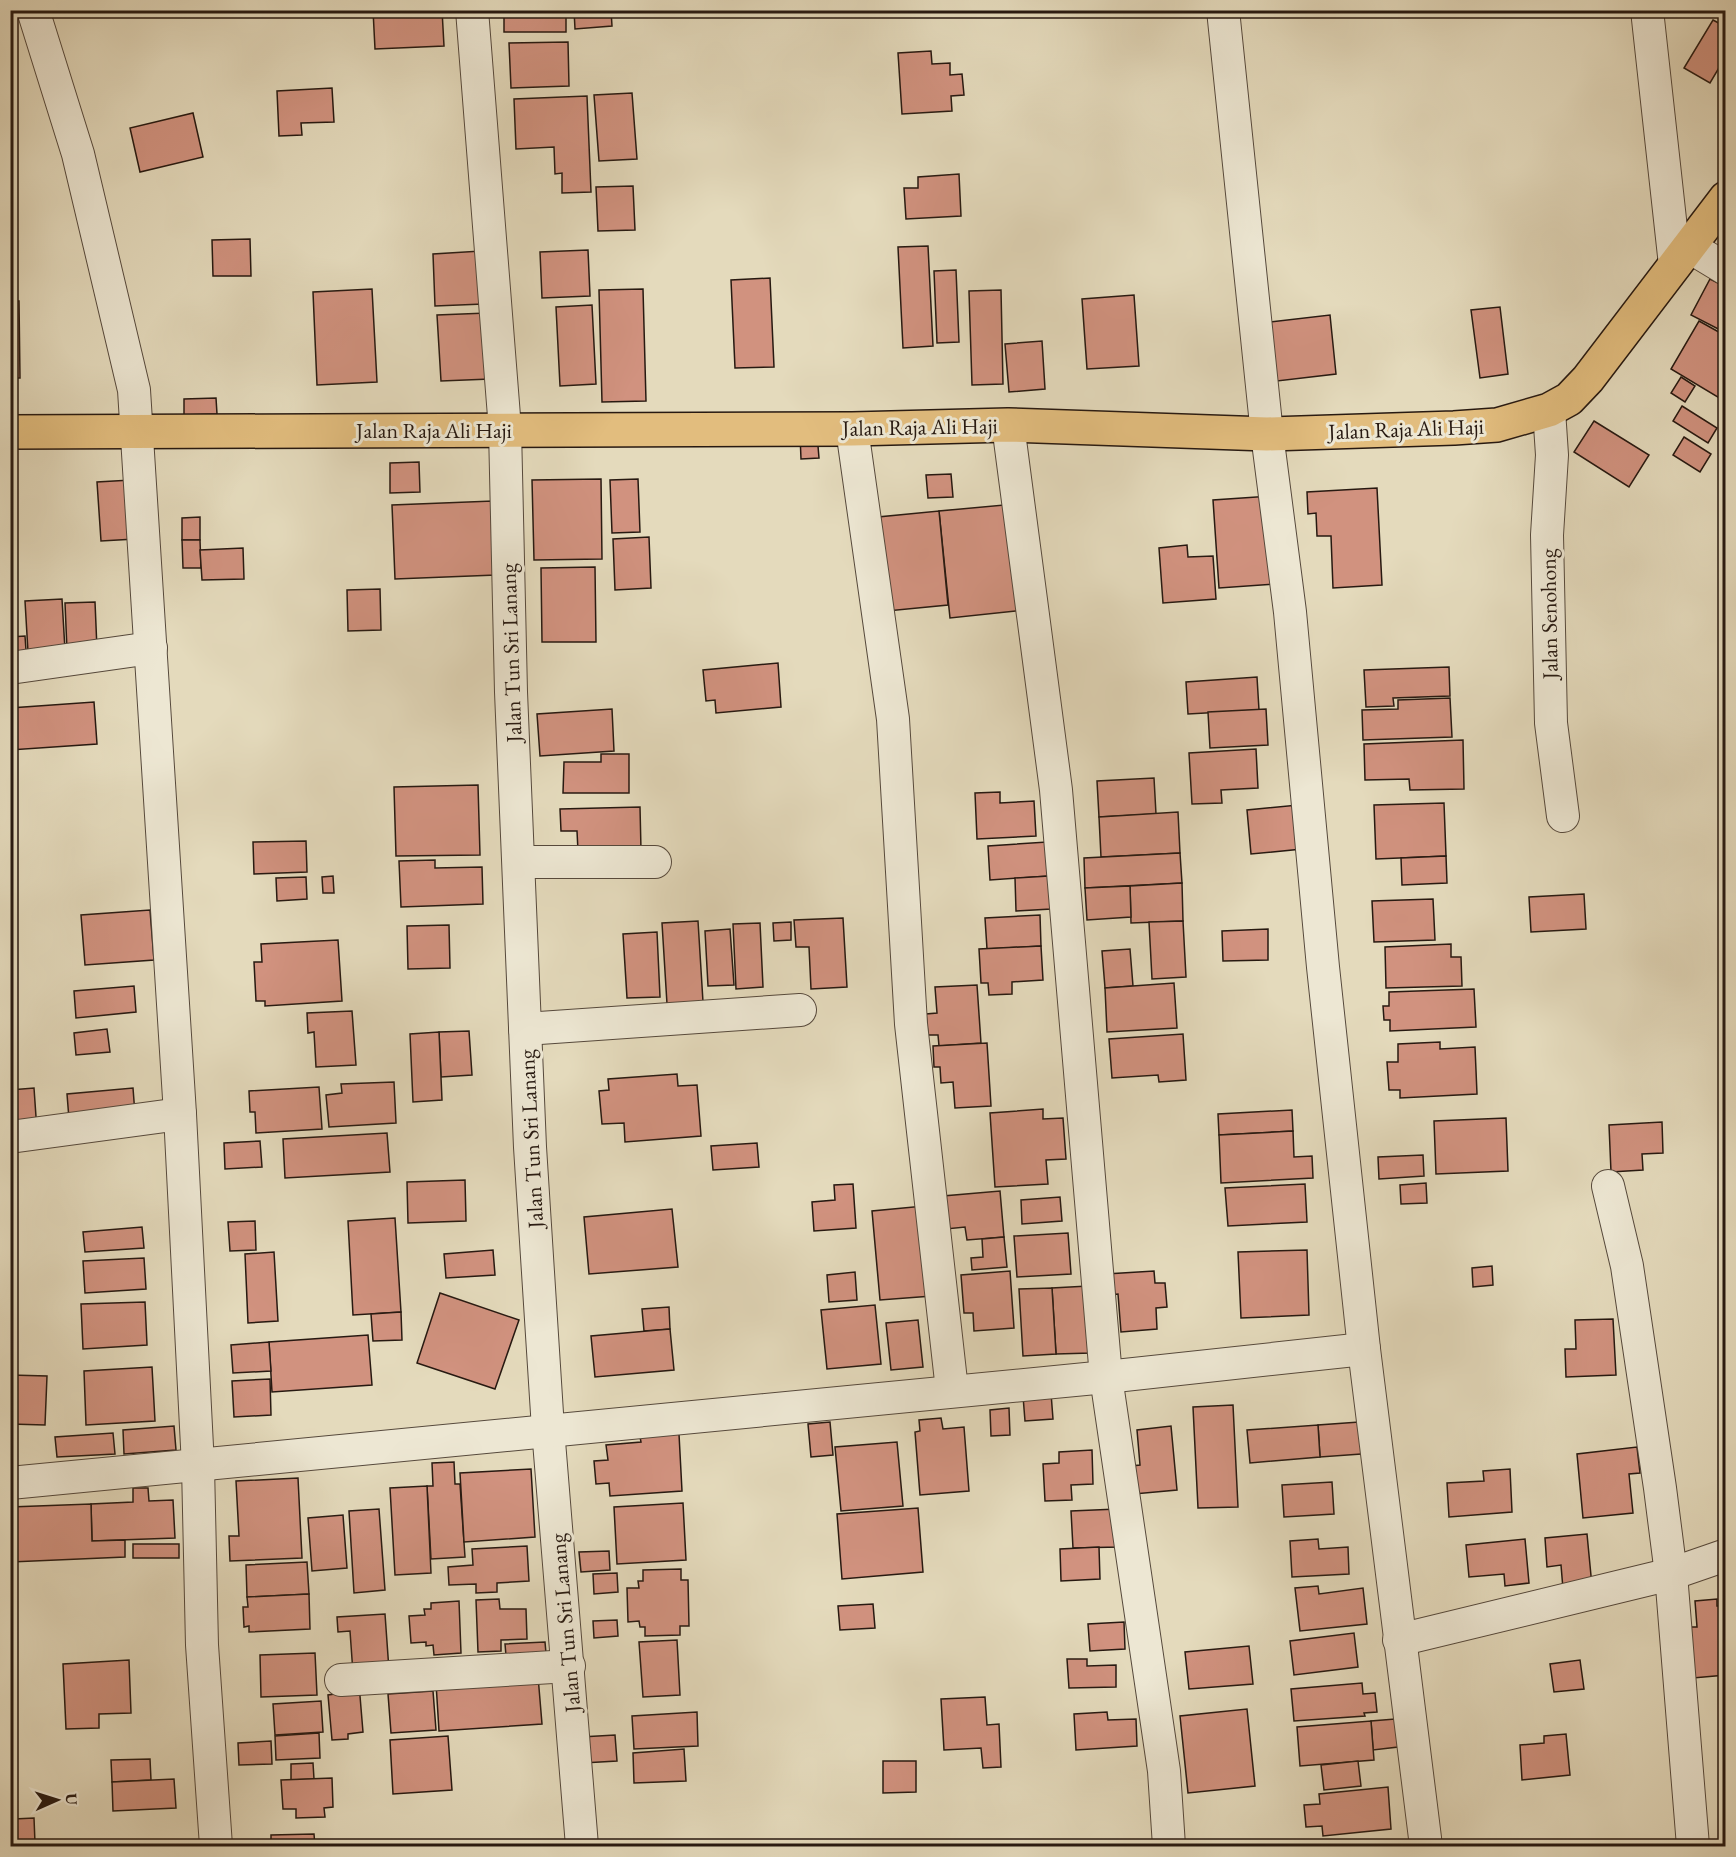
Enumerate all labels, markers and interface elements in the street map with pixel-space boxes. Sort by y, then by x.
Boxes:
street label: Jalan Raja Ali Haji [840,411,998,443]
street label: Jalan Raja Ali Haji [1326,412,1484,446]
street label: Jalan Raja Ali Haji [354,416,512,445]
street label: Jalan Senohong [1533,548,1565,682]
street label: Jalan Tun Sri Lanang [493,562,529,745]
street label: Jalan Tun Sri Lanang [512,1048,550,1231]
street label: Jalan Tun Sri Lanang [543,1532,587,1716]
north arrow [27,1770,87,1830]
text: U [61,1793,82,1806]

